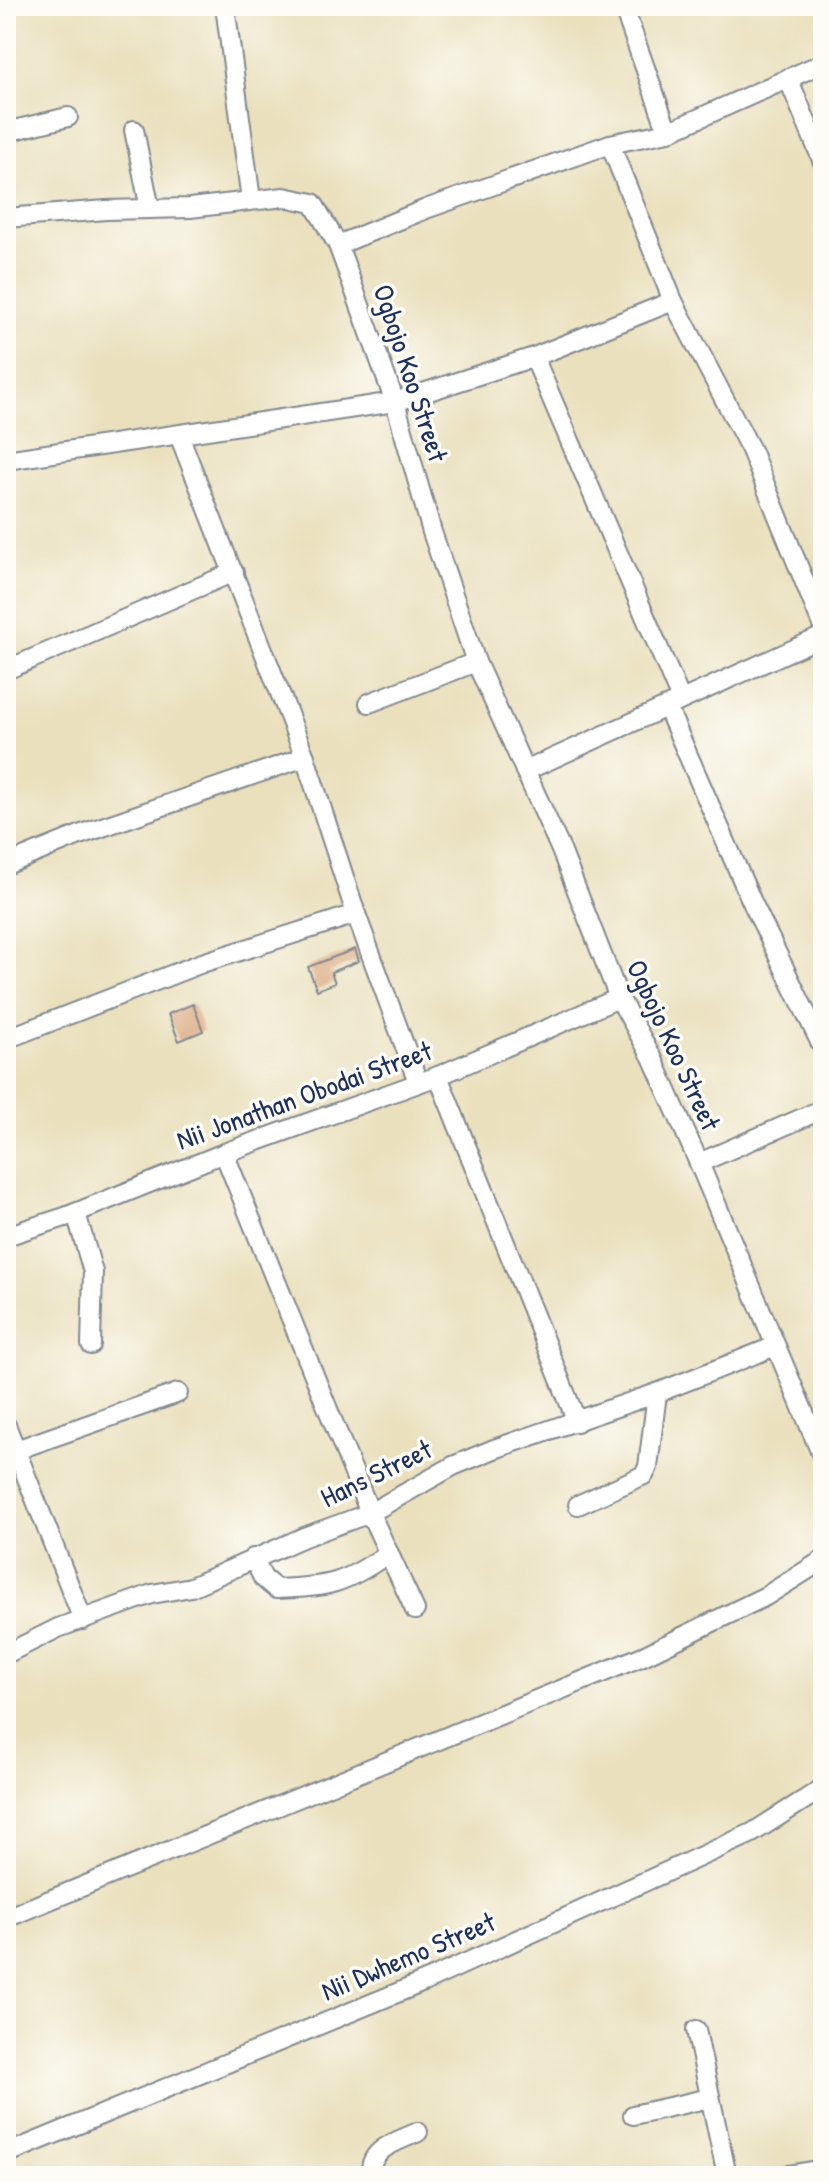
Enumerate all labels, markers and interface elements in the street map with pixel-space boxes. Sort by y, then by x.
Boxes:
street label: Ogbojo Koo Street [365,280,458,467]
street label: Ogbojo Koo Street [618,954,730,1137]
street label: Nii Jonathan Obodai Street [171,1031,437,1159]
street label: Hans Street [314,1430,438,1516]
street label: Nii Dwhemo Street [315,1902,501,2010]

